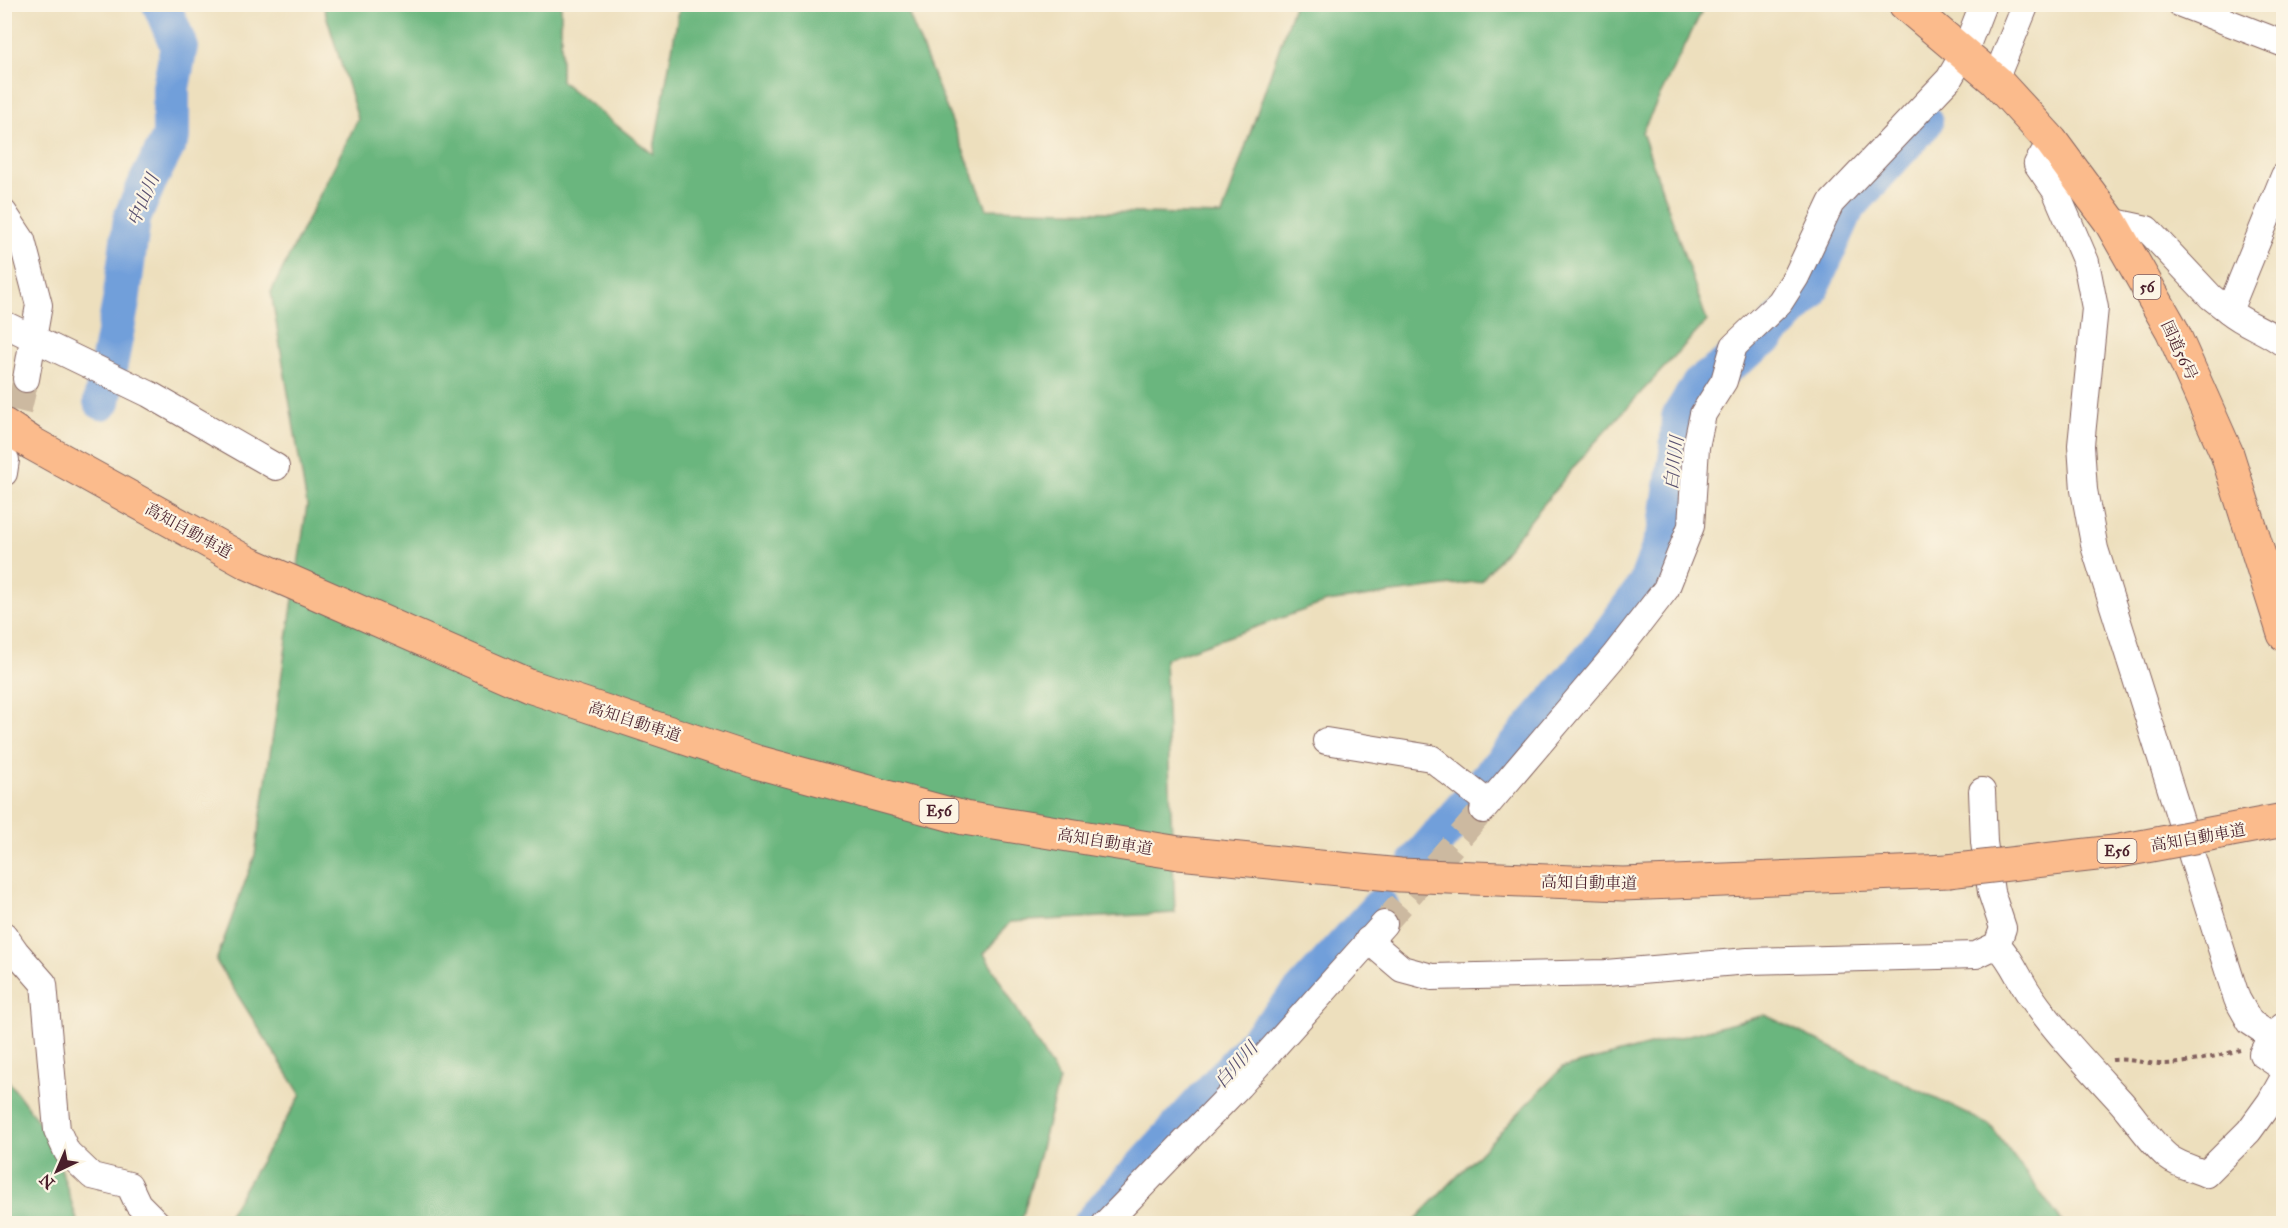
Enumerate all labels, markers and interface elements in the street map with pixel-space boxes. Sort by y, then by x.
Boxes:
water label: 中山川 [122,169,164,229]
road number: 56 [2134,275,2160,299]
street label: 国道56号 [2157,317,2202,383]
water label: 白川川 [1660,433,1688,491]
street label: 高知自動車道 [142,499,235,562]
street label: 高知自動車道 [586,698,683,745]
road number: E56 [920,799,958,823]
street label: 高知自動車道 [2149,820,2247,855]
street label: 高知自動車道 [1056,825,1154,858]
road number: E56 [2098,839,2136,863]
street label: 高知自動車道 [1541,872,1637,893]
water label: 白川川 [1210,1036,1264,1092]
north arrow [27,1141,87,1201]
text: N [35,1170,58,1193]

